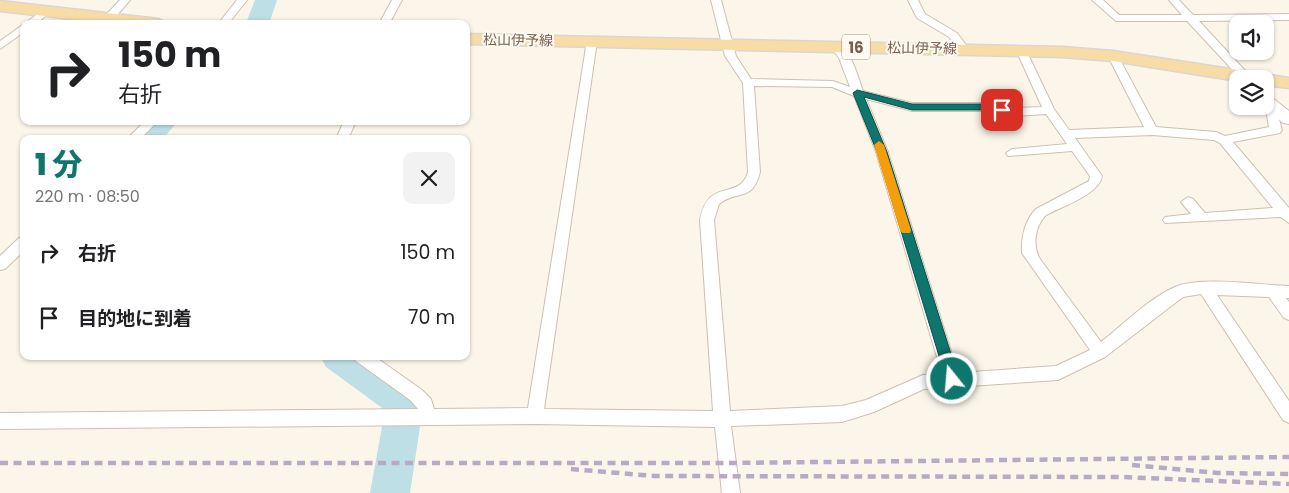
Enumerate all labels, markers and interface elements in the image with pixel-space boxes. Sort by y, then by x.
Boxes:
map controls [1229,15,1274,115]
button: sound [1229,15,1274,60]
street label: 松山伊予線 [483,29,553,51]
text: 150 m [118,30,221,79]
road number: 16 [842,34,870,60]
street label: 松山伊予線 [887,37,957,59]
icon: right [35,40,100,105]
button: layers [1229,70,1274,115]
text: 右折 [118,79,162,110]
pin [981,89,1023,131]
icon: arrive [988,96,1016,124]
text: 1 分 [35,143,82,186]
button: close [403,152,455,204]
text: 220 m · 08:50 [35,185,140,208]
icon: right [35,239,63,267]
text: 150 m [400,239,455,266]
text: 右折 [78,240,116,267]
icon: arrive [35,304,63,332]
text: 70 m [408,304,455,331]
text: 目的地に到着 [78,305,192,332]
position arrow [925,352,977,404]

